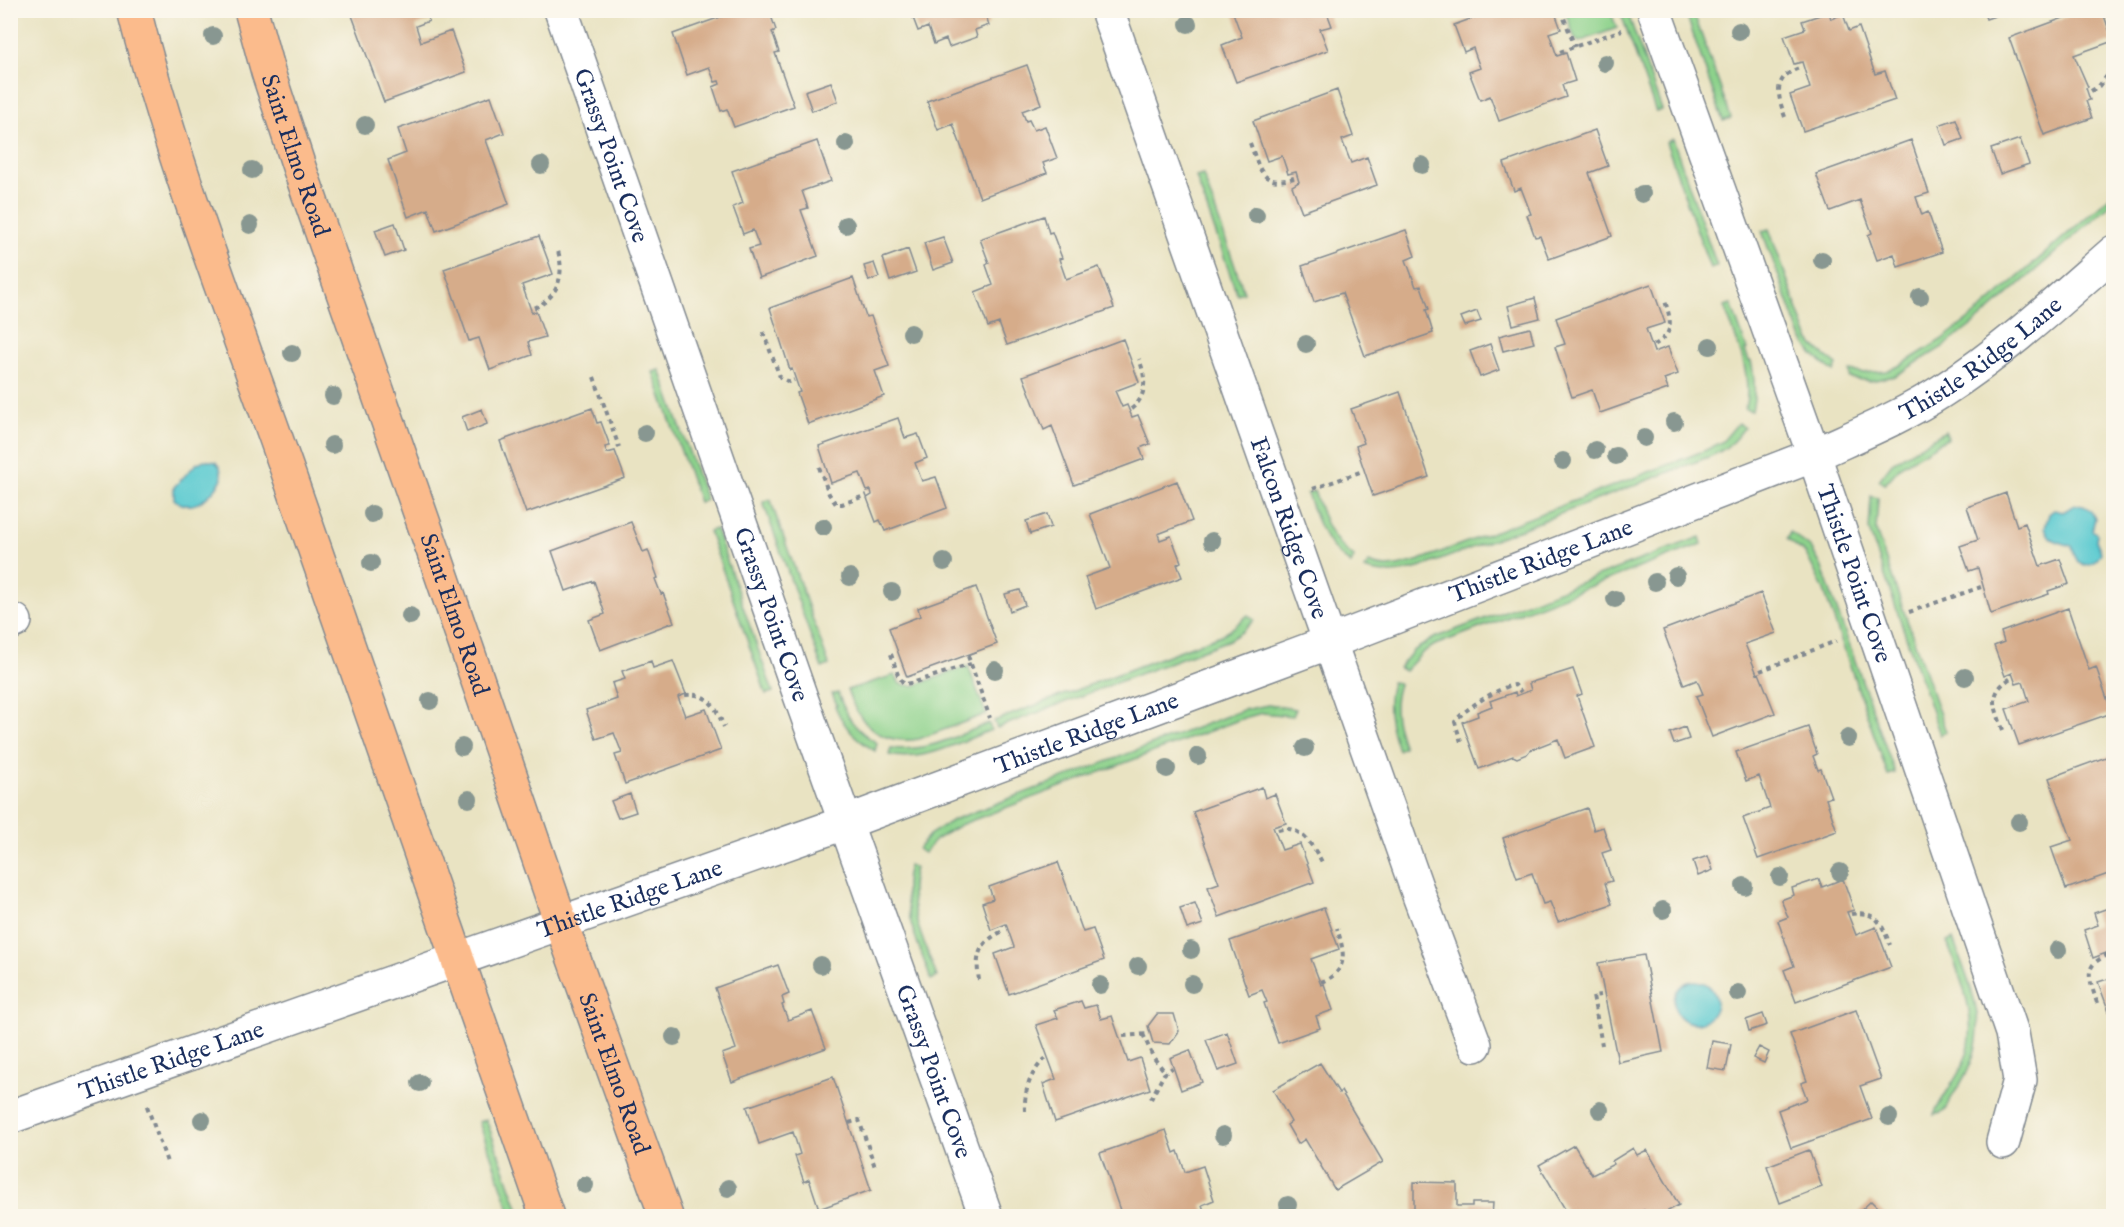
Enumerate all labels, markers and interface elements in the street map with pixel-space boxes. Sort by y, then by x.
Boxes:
street label: Grassy Point Cove [566,65,655,247]
street label: Saint Elmo Road [253,71,336,241]
street label: Thistle Ridge Lane [1895,291,2069,429]
street label: Falcon Ridge Cove [1242,433,1334,623]
street label: Thistle Point Cove [1808,481,1898,667]
street label: Thistle Ridge Lane [1445,512,1638,611]
street label: Grassy Point Cove [726,524,815,706]
street label: Saint Elmo Road [411,530,496,700]
street label: Thistle Ridge Lane [991,686,1183,783]
street label: Thistle Ridge Lane [533,853,727,947]
street label: Grassy Point Cove [888,981,978,1163]
street label: Saint Elmo Road [570,989,657,1159]
street label: Thistle Ridge Lane [75,1015,268,1108]

